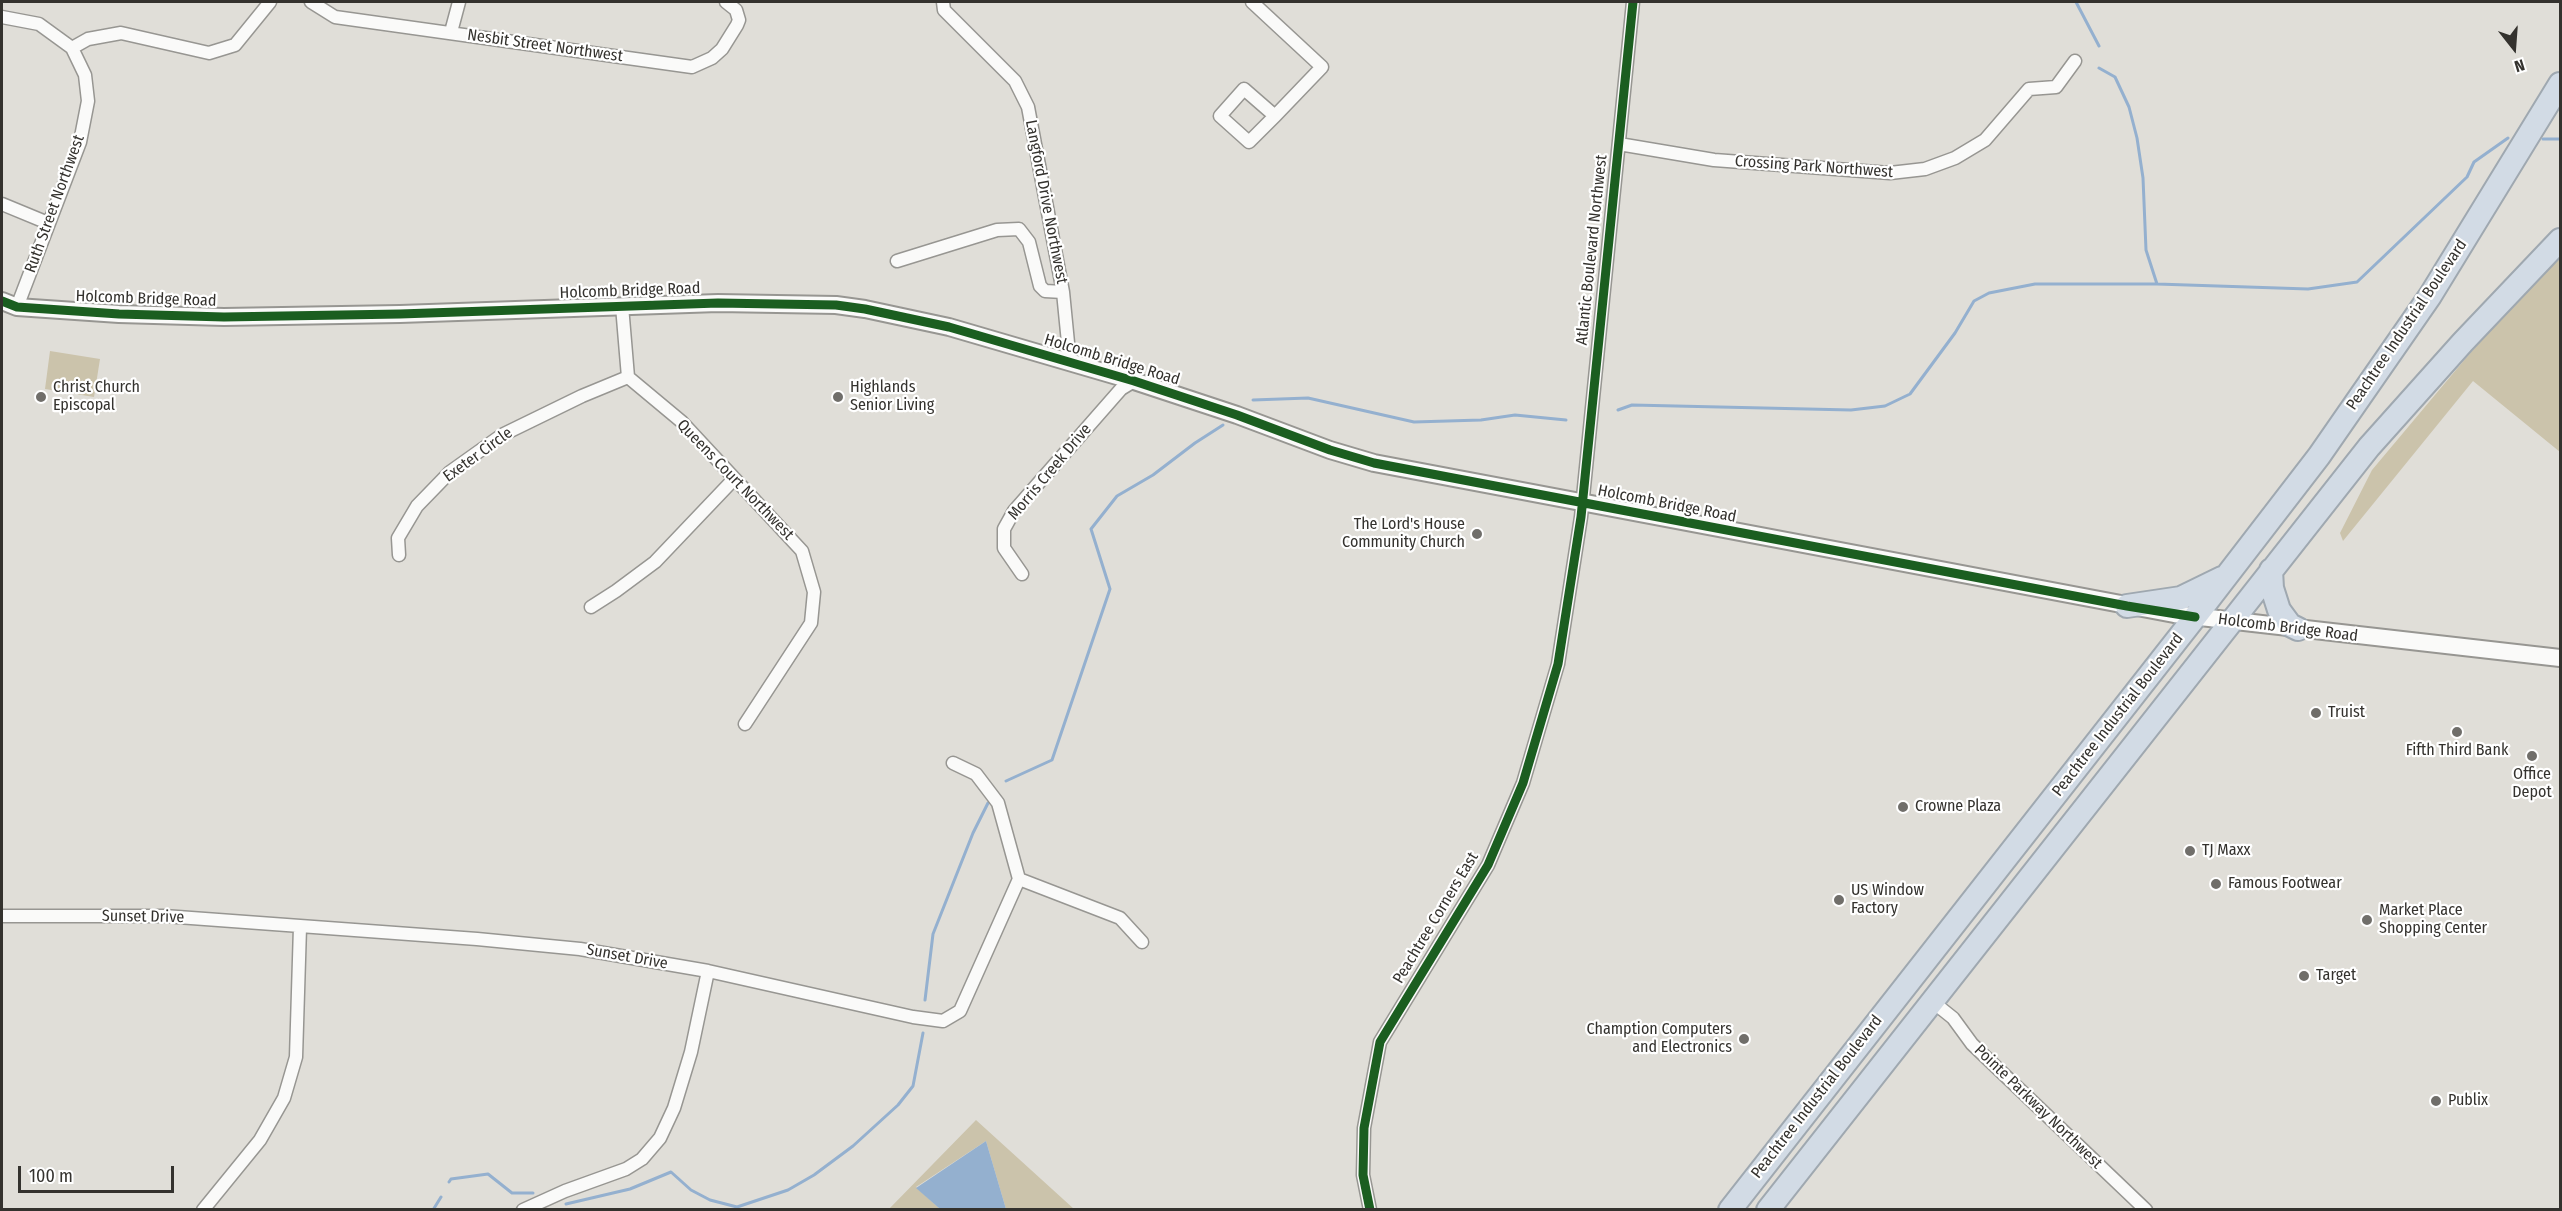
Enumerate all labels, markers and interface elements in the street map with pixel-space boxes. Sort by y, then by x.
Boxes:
north arrow [2484,18,2544,78]
street label: Nesbit Street Northwest [466,26,624,66]
text: N [2512,55,2527,76]
street label: Langford Drive Northwest [1021,118,1071,286]
street label: Ruth Street Northwest [21,132,89,276]
street label: Crossing Park Northwest [1734,152,1894,182]
street label: Atlantic Boulevard Northwest [1572,154,1612,346]
street label: Peachtree Industrial Boulevard [2343,236,2471,414]
street label: Holcomb Bridge Road [559,279,701,303]
street label: Holcomb Bridge Road [75,287,217,311]
street label: Holcomb Bridge Road [1042,330,1182,390]
place label: Christ Church Episcopal [53,378,140,416]
place label: Highlands Senior Living [850,378,934,416]
marker: Christ Church Episcopal [34,390,48,404]
marker: Highlands Senior Living [831,390,845,404]
street label: Queens Court Northwest [672,416,798,544]
street label: Morris Creek Drive [1004,420,1096,524]
street label: Exeter Circle [440,424,516,486]
street label: Holcomb Bridge Road [1596,481,1738,527]
place label: The Lord's House Community Church [1342,515,1465,553]
marker: The Lord's House Community Church [1470,527,1484,541]
street label: Holcomb Bridge Road [2217,610,2359,646]
street label: Peachtree Industrial Boulevard [2048,630,2188,800]
place label: Truist [2328,703,2365,723]
marker: Truist [2309,706,2323,720]
marker: Fifth Third Bank [2450,725,2464,739]
place label: Fifth Third Bank [2406,741,2508,761]
marker: Office Depot [2525,749,2539,763]
place label: Office Depot [2512,765,2552,803]
place label: Crowne Plaza [1915,797,2001,817]
marker: Crowne Plaza [1896,800,1910,814]
place label: TJ Maxx [2202,841,2251,861]
marker: TJ Maxx [2183,844,2197,858]
street label: Peachtree Corners East [1389,849,1483,987]
place label: Famous Footwear [2228,874,2342,894]
marker: Famous Footwear [2209,877,2223,891]
place label: US Window Factory [1851,881,1924,919]
marker: US Window Factory [1832,893,1846,907]
place label: Market Place Shopping Center [2379,901,2487,939]
street label: Sunset Drive [102,907,184,927]
marker: Market Place Shopping Center [2360,913,2374,927]
street label: Sunset Drive [585,940,669,974]
place label: Target [2316,966,2356,986]
marker: Target [2297,969,2311,983]
street label: Peachtree Industrial Boulevard [1747,1012,1887,1182]
place label: Chamption Computers and Electronics [1587,1020,1732,1058]
marker: Chamption Computers and Electronics [1737,1032,1751,1046]
street label: Pointe Parkway Northwest [1970,1041,2106,1173]
place label: Publix [2448,1091,2488,1111]
marker: Publix [2429,1094,2443,1108]
scale bar [21,1154,177,1192]
text: 100 m [29,1165,73,1187]

